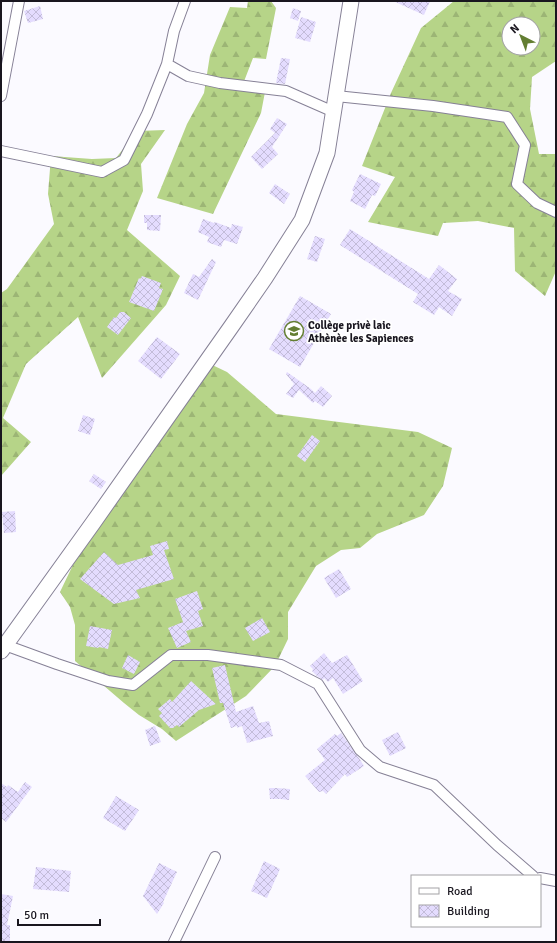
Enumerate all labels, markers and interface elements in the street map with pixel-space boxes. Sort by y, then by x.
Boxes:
north arrow [501,16,541,56]
text: N [507,22,522,36]
place label: Collège privè laic Athènèe les Sapiences [308,319,414,345]
school or university icon: Collège privè laic Athènèe les Sapiences [283,320,305,342]
legend [411,875,541,927]
text: Road [447,884,473,899]
scale bar [18,901,100,927]
text: Building [447,904,490,919]
text: 50 m [24,908,49,923]

